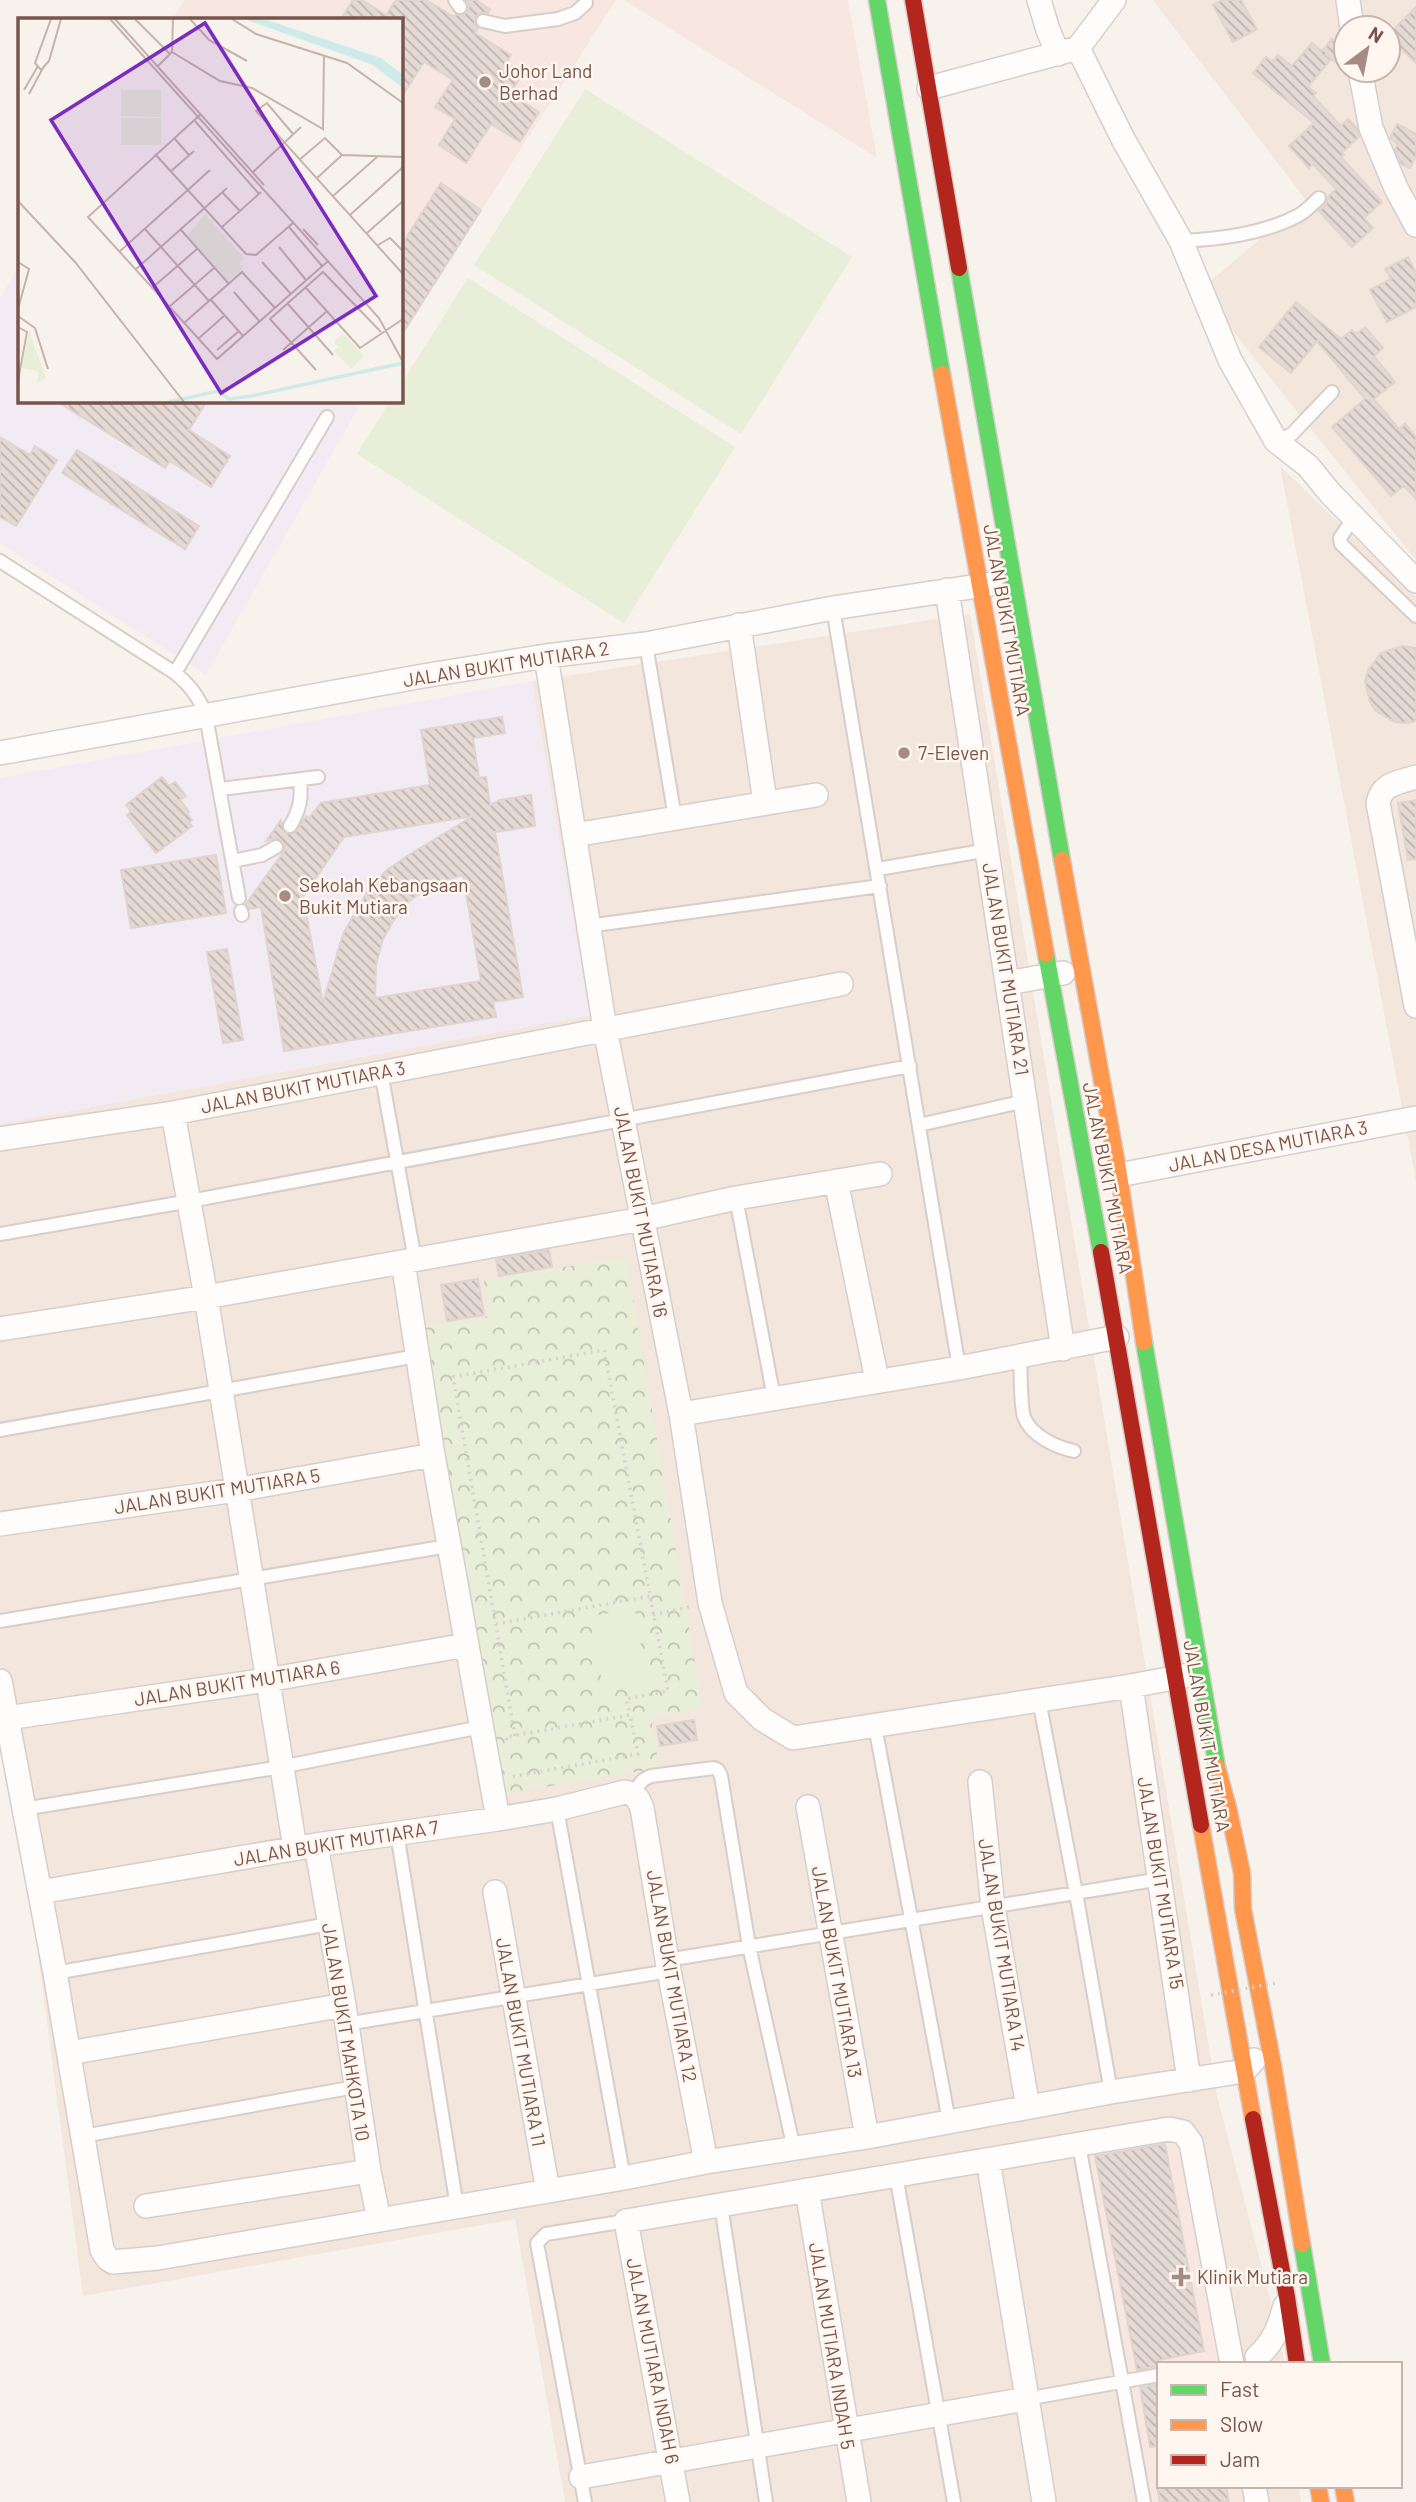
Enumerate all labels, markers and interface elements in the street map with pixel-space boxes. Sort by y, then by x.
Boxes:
north arrow [1332,14,1402,84]
inset map [18,18,402,402]
text: N [1365,21,1388,47]
place label: Johor Land Berhad [499,59,592,104]
marker: Johor Land Berhad [477,74,493,90]
street label: JALAN BUKIT MUTIARA [979,522,1036,718]
street label: JALAN BUKIT MUTIARA 2 [401,636,611,691]
place label: 7-Eleven [918,741,989,764]
marker: 7-Eleven [896,745,912,761]
street label: JALAN BUKIT MUTIARA 21 [978,861,1035,1077]
place label: Sekolah Kebangsaan Bukit Mutiara [299,873,468,918]
marker: Sekolah Kebangsaan Bukit Mutiara [277,888,293,904]
street label: JALAN BUKIT MUTIARA 3 [199,1055,407,1118]
street label: JALAN BUKIT MUTIARA [1079,1080,1138,1276]
street label: JALAN BUKIT MUTIARA 16 [610,1104,673,1320]
street label: JALAN DESA MUTIARA 3 [1166,1115,1369,1176]
street label: JALAN BUKIT MUTIARA 5 [112,1463,321,1518]
street label: JALAN BUKIT MUTIARA [1179,1638,1236,1834]
street label: JALAN BUKIT MUTIARA 6 [132,1655,341,1710]
street label: JALAN BUKIT MUTIARA 15 [1133,1775,1190,1991]
street label: JALAN BUKIT MUTIARA 7 [232,1815,440,1870]
street label: JALAN BUKIT MUTIARA 14 [974,1837,1031,2053]
street label: JALAN BUKIT MUTIARA 13 [808,1864,867,2080]
street label: JALAN BUKIT MUTIARA 12 [642,1868,702,2084]
street label: JALAN BUKIT MAHKOTA 10 [318,1921,375,2143]
street label: JALAN BUKIT MUTIARA 11 [492,1936,551,2148]
street label: JALAN MUTIARA INDAH 5 [805,2241,860,2451]
street label: JALAN MUTIARA INDAH 6 [622,2256,685,2466]
place label: Klinik Mutiara [1197,2265,1308,2288]
marker: Klinik Mutiara [1171,2267,1191,2287]
legend [1157,2362,1402,2488]
text: Fast [1220,2376,1260,2401]
text: Slow [1220,2411,1263,2436]
text: Jam [1220,2446,1260,2471]

